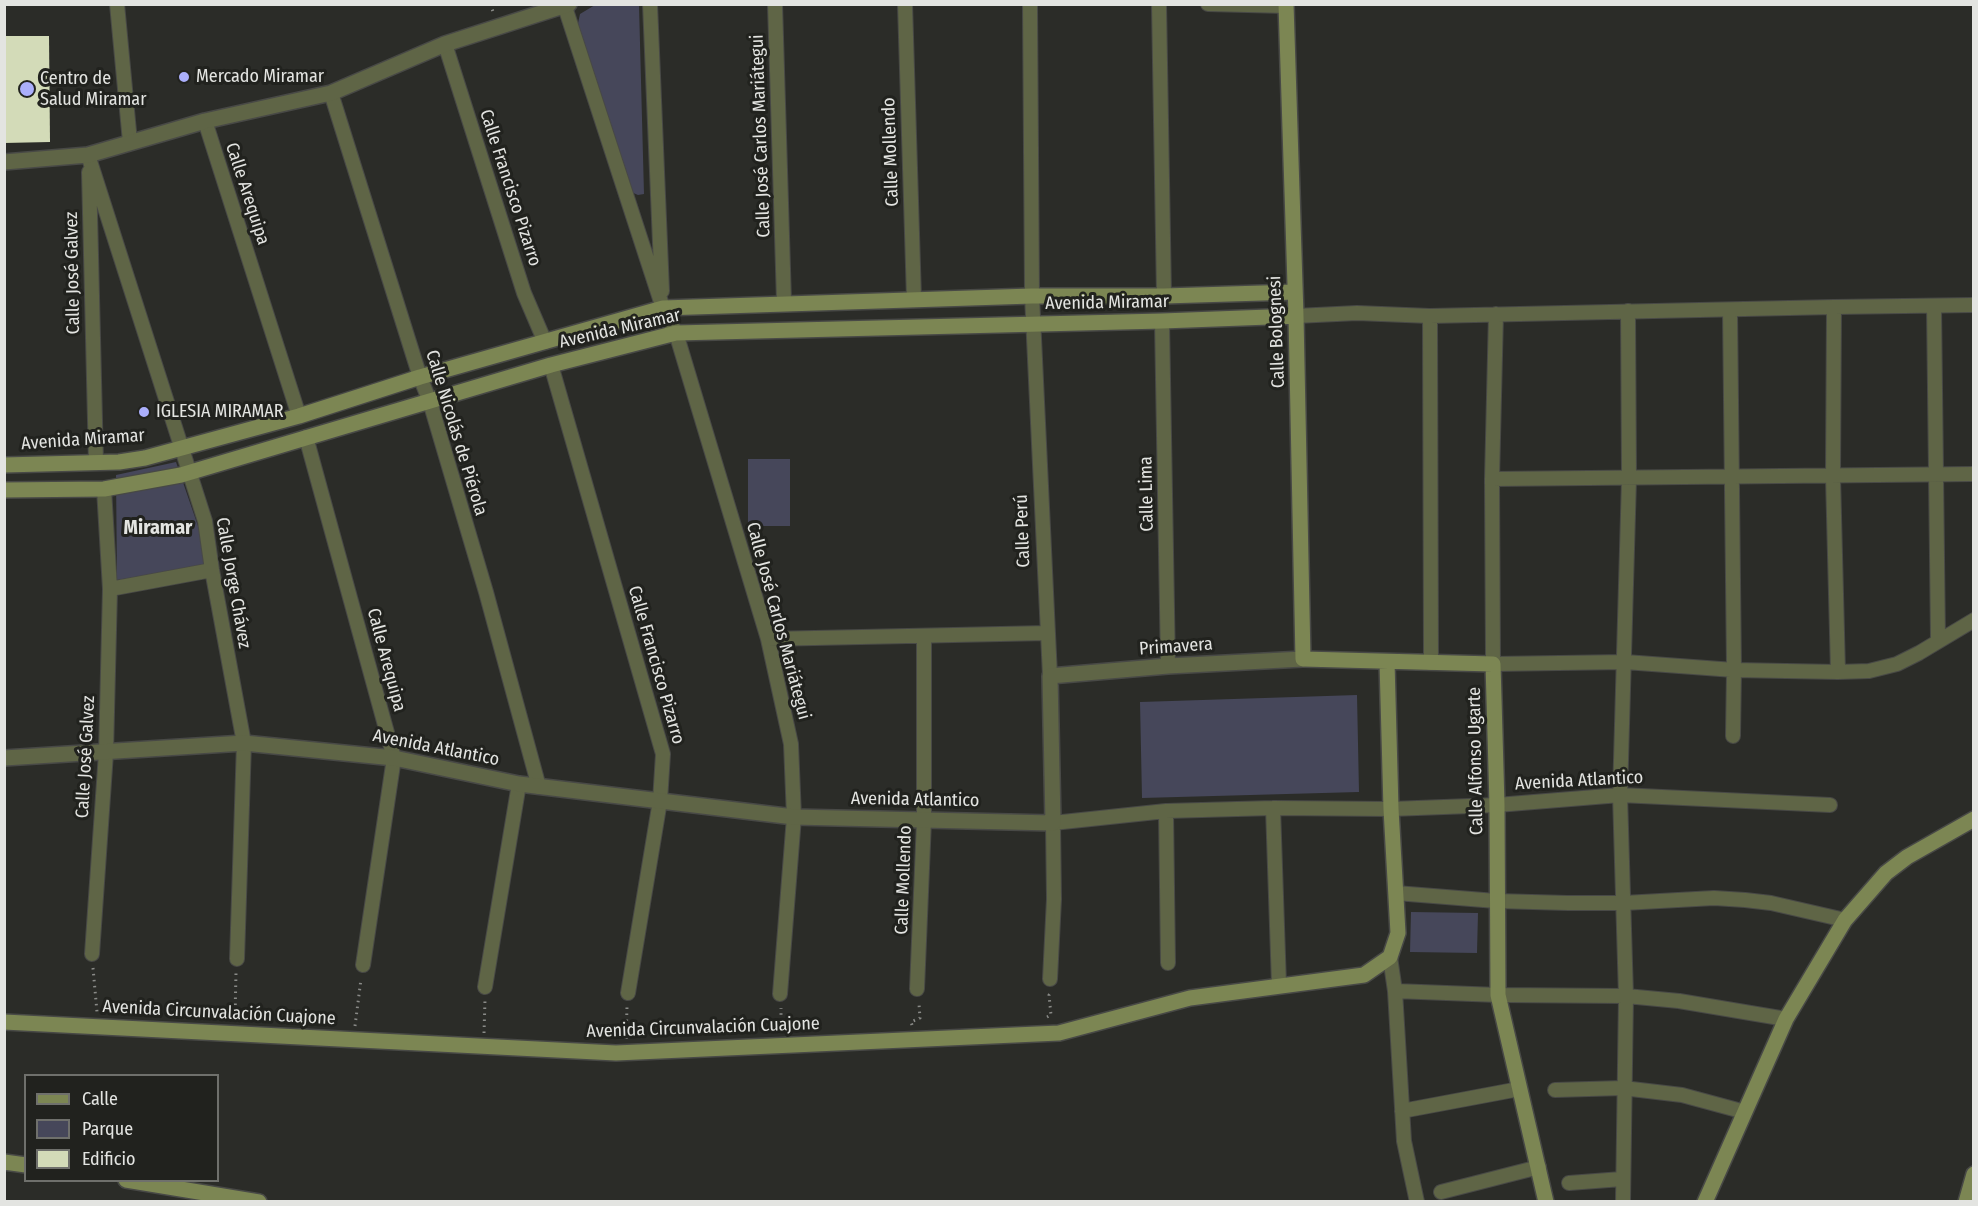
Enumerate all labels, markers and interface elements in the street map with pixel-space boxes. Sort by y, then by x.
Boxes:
street label: Calle José Carlos Mariátegui [747,34,775,238]
place label: Mercado Miramar [196,66,324,88]
place label: Centro de Salud Miramar [40,68,146,110]
marker: Mercado Miramar [177,70,191,84]
marker: Centro de Salud Miramar [18,80,36,98]
street label: Calle Mollendo [878,97,904,207]
street label: Calle Francisco Pizarro [474,107,546,269]
street label: Calle Arequipa [220,140,274,248]
street label: Calle José Galvez [61,211,85,335]
street label: Calle Bolognesi [1264,275,1290,389]
street label: Avenida Miramar [1045,291,1169,315]
street label: Avenida Miramar [557,305,683,353]
street label: Calle Nicolás de Piérola [421,348,491,518]
place label: IGLESIA MIRAMAR [156,401,283,423]
marker: IGLESIA MIRAMAR [137,405,151,419]
street label: Avenida Miramar [20,425,146,455]
street label: Calle Lima [1136,456,1158,532]
street label: Calle Perú [1011,494,1035,568]
district label: Miramar [124,516,192,540]
street label: Calle Jorge Chávez [211,516,255,650]
street label: Calle José Carlos Mariátegui [741,520,815,722]
street label: Calle Francisco Pizarro [623,583,689,747]
street label: Calle Arequipa [362,606,410,714]
street label: Primavera [1139,634,1213,660]
street label: Calle Alfonso Ugarte [1464,687,1488,835]
street label: Calle José Galvez [72,695,100,819]
street label: Avenida Atlantico [371,725,501,771]
street label: Avenida Atlantico [1514,767,1644,795]
street label: Avenida Atlantico [851,788,979,812]
street label: Calle Mollendo [891,825,917,935]
street label: Avenida Circunvalación Cuajone [102,996,336,1030]
street label: Avenida Circunvalación Cuajone [586,1013,820,1043]
legend [24,1074,219,1182]
text: Calle [82,1088,118,1110]
text: Parque [82,1118,133,1140]
text: Edificio [82,1148,135,1170]

